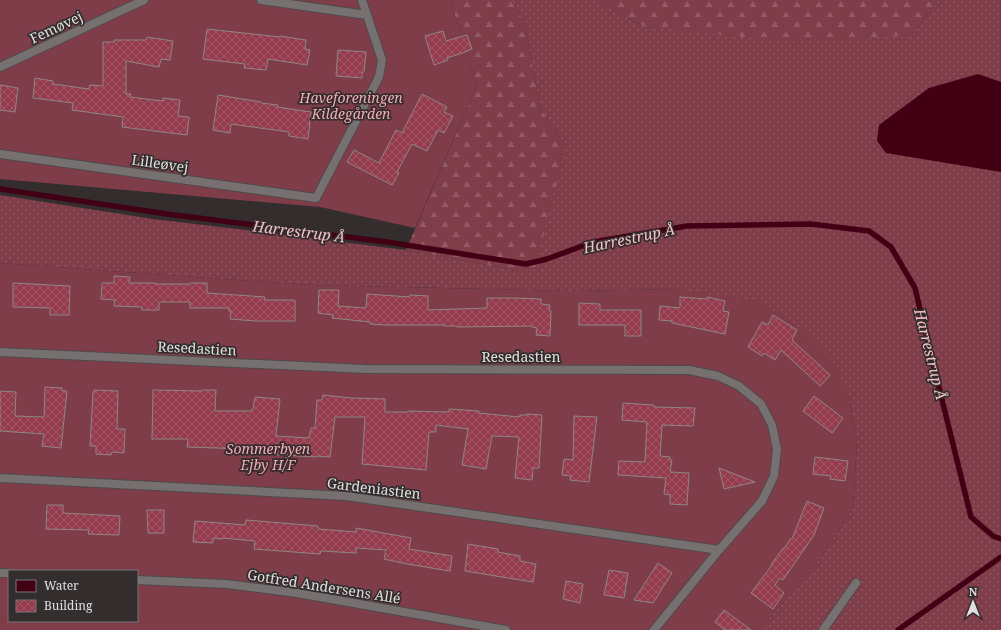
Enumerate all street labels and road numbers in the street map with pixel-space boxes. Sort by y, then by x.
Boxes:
street label: Femøvej [26,6,86,48]
street label: Lilleøvej [130,150,190,176]
street label: Resedastien [157,336,237,360]
street label: Resedastien [481,347,561,366]
street label: Gardeniastien [326,473,422,503]
street label: Gotfred Andersens Allé [246,565,402,607]

